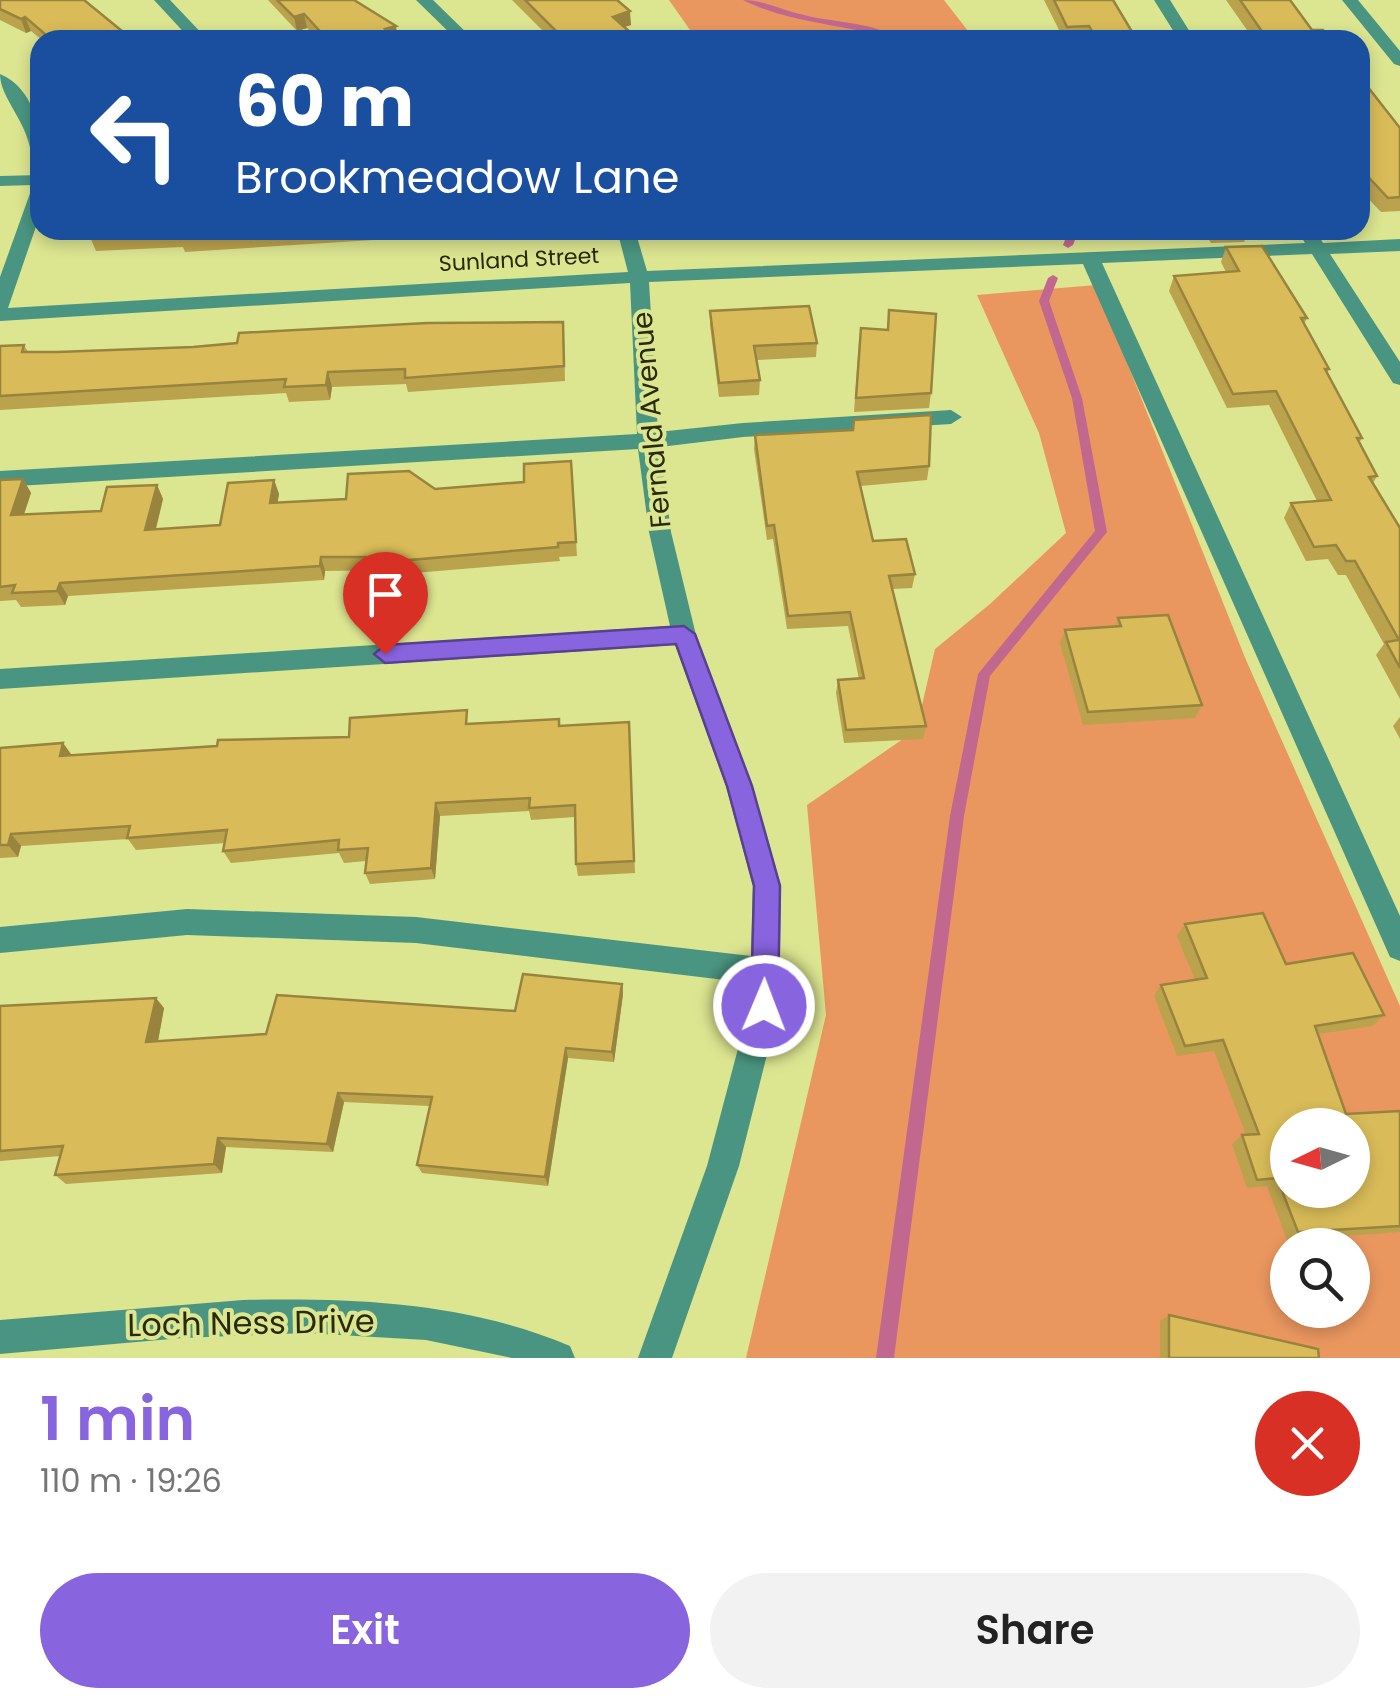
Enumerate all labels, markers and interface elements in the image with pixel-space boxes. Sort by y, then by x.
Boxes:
text: 60 m [235,52,414,151]
icon: left [70,70,200,200]
text: Brookmeadow Lane [235,146,680,209]
street label: Sunland Street [438,240,600,279]
street label: Fernald Avenue [623,310,680,530]
pin [343,552,428,655]
icon: arrive [358,567,413,622]
position arrow [712,954,816,1058]
north arrow [1270,1108,1370,1208]
map controls [1270,1108,1370,1328]
button: search [1270,1228,1370,1328]
street label: Loch Ness Drive [127,1298,375,1347]
text: 1 min [40,1377,195,1461]
button: close [1255,1391,1360,1496]
text: 110 m · 19:26 [40,1458,222,1503]
button: Exit [40,1573,690,1688]
button: Share [710,1573,1360,1688]

